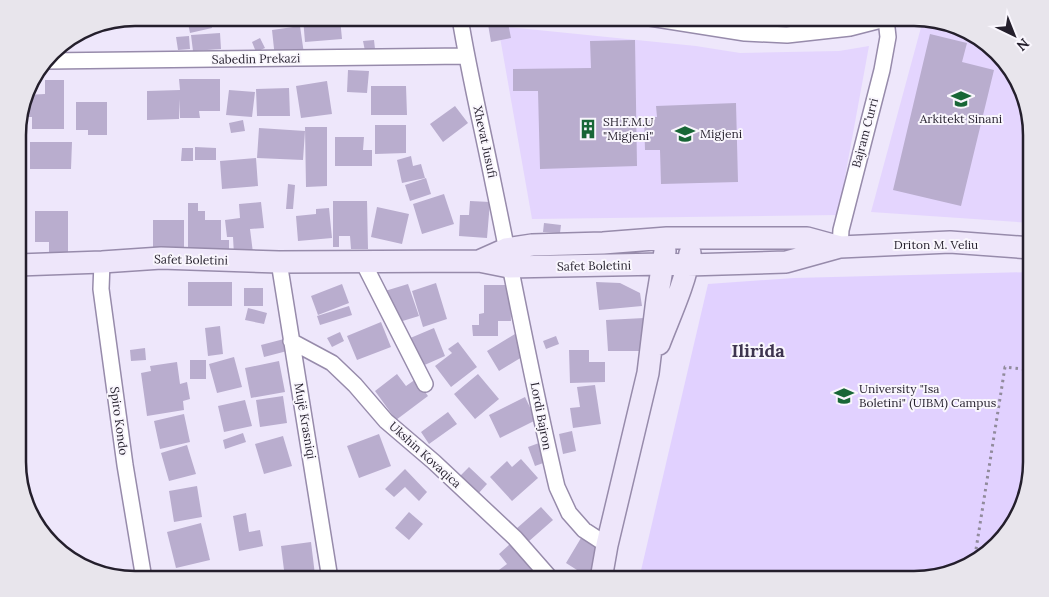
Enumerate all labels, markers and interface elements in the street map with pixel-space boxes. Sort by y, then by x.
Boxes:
north arrow [989,10,1039,60]
text: N [1013,34,1033,55]
street label: Sabedin Prekazi [212,50,300,67]
school or university icon: Arkitekt Sinani [950,88,972,110]
street label: Bajram Curri [848,96,881,169]
street label: Xhevat Jusufi [471,105,501,180]
place label: Arkitekt Sinani [919,111,1002,126]
place label: SH.F.M.U "Migjeni" [603,114,654,143]
building icon: SH.F.M.U "Migjeni" [577,118,599,140]
school or university icon: Migjeni [674,123,696,145]
place label: Migjeni [700,126,742,141]
street label: Driton M. Veliu [894,237,978,252]
street label: Safet Boletini [154,251,228,268]
street label: Safet Boletini [557,257,631,274]
district label: Ilirida [731,339,785,362]
street label: Lordi Bajron [528,381,555,451]
place label: University "Isa Boletini" (UIBM) Campus [859,381,997,411]
street label: Mujë Krasniqi [291,382,320,460]
school or university icon: University "Isa Boletini" (UIBM) Campus [833,385,855,407]
street label: Spiro Kondo [107,386,132,456]
street label: Ukshin Kovaqica [386,418,464,491]

